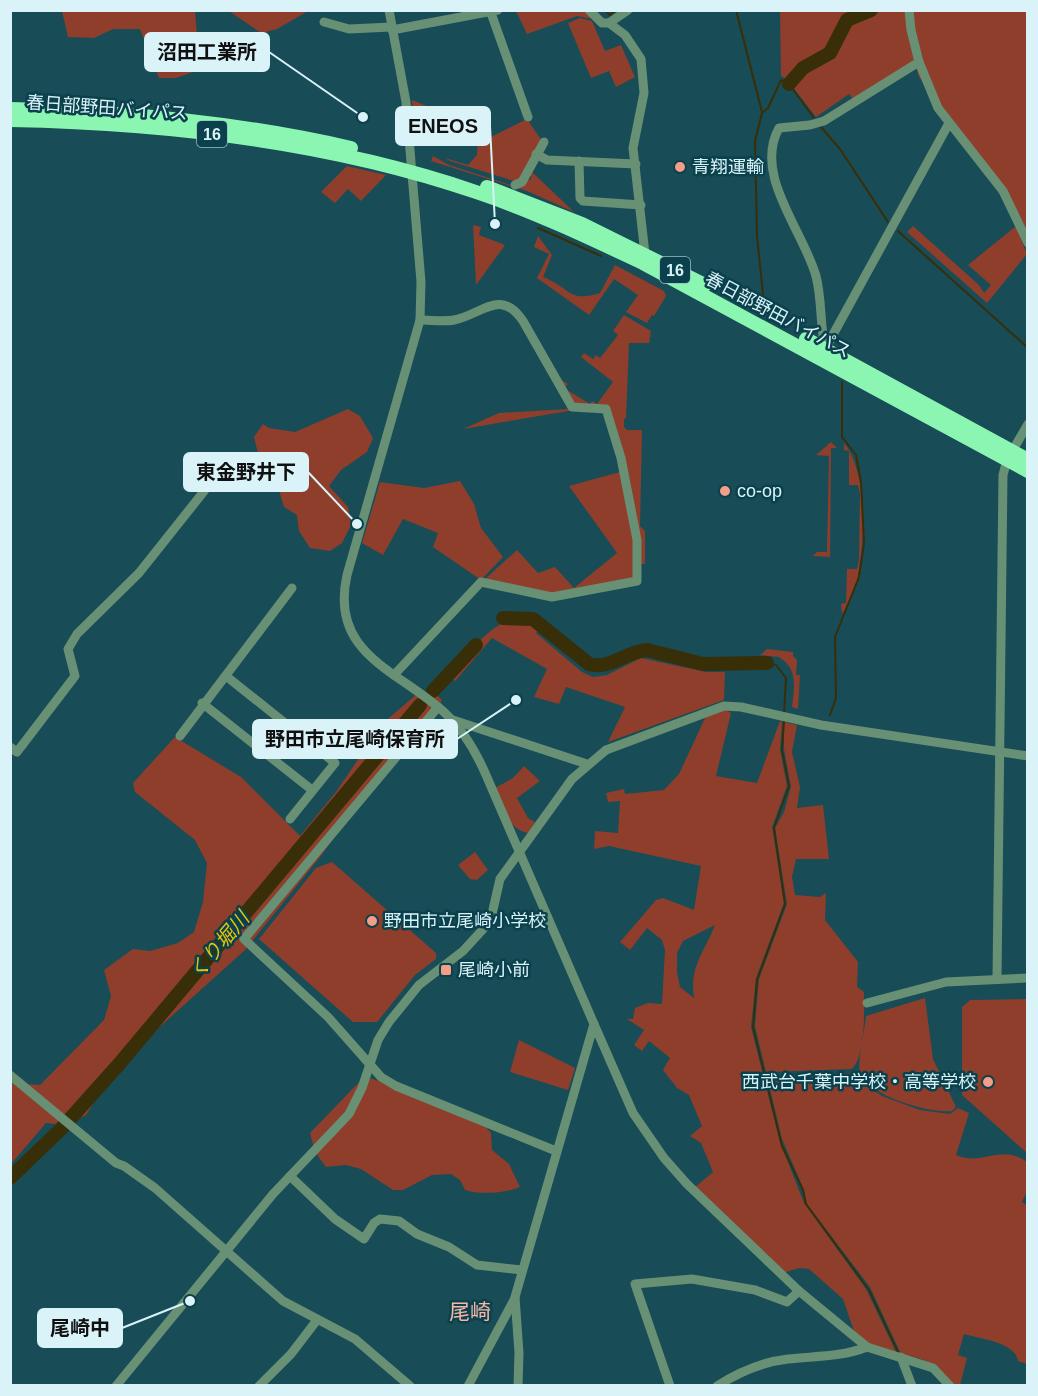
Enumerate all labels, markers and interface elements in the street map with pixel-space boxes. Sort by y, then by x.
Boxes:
callout: 沼田工業所 [145,33,269,71]
text: 沼田工業所 [157,41,257,63]
street label: 春日部野田バイパス [26,92,188,124]
callout: ENEOS [396,107,490,145]
text: ENEOS [408,115,478,137]
road number: 16 [197,121,227,147]
place label: 青翔運輸 [692,157,764,177]
marker: 青翔運輸 [673,160,687,174]
road number: 16 [660,257,690,283]
street label: 春日部野田バイパス [702,268,854,362]
callout: 東金野井下 [184,453,308,491]
text: 東金野井下 [196,461,296,483]
place label: co-op [737,481,782,501]
marker: co-op [718,484,732,498]
callout: 野田市立尾崎保育所 [253,720,457,758]
text: 野田市立尾崎保育所 [265,728,445,750]
water label: くり堀川 [185,906,254,983]
place label: 野田市立尾崎小学校 [384,911,546,931]
marker: 野田市立尾崎小学校 [365,914,379,928]
place label: 尾崎小前 [458,960,530,980]
marker: 尾崎小前 [439,963,453,977]
place label: 西武台千葉中学校・高等学校 [742,1072,976,1092]
marker: 西武台千葉中学校・高等学校 [981,1075,995,1089]
district label: 尾崎 [449,1300,491,1323]
callout: 尾崎中 [38,1309,122,1347]
text: 尾崎中 [50,1317,110,1339]

